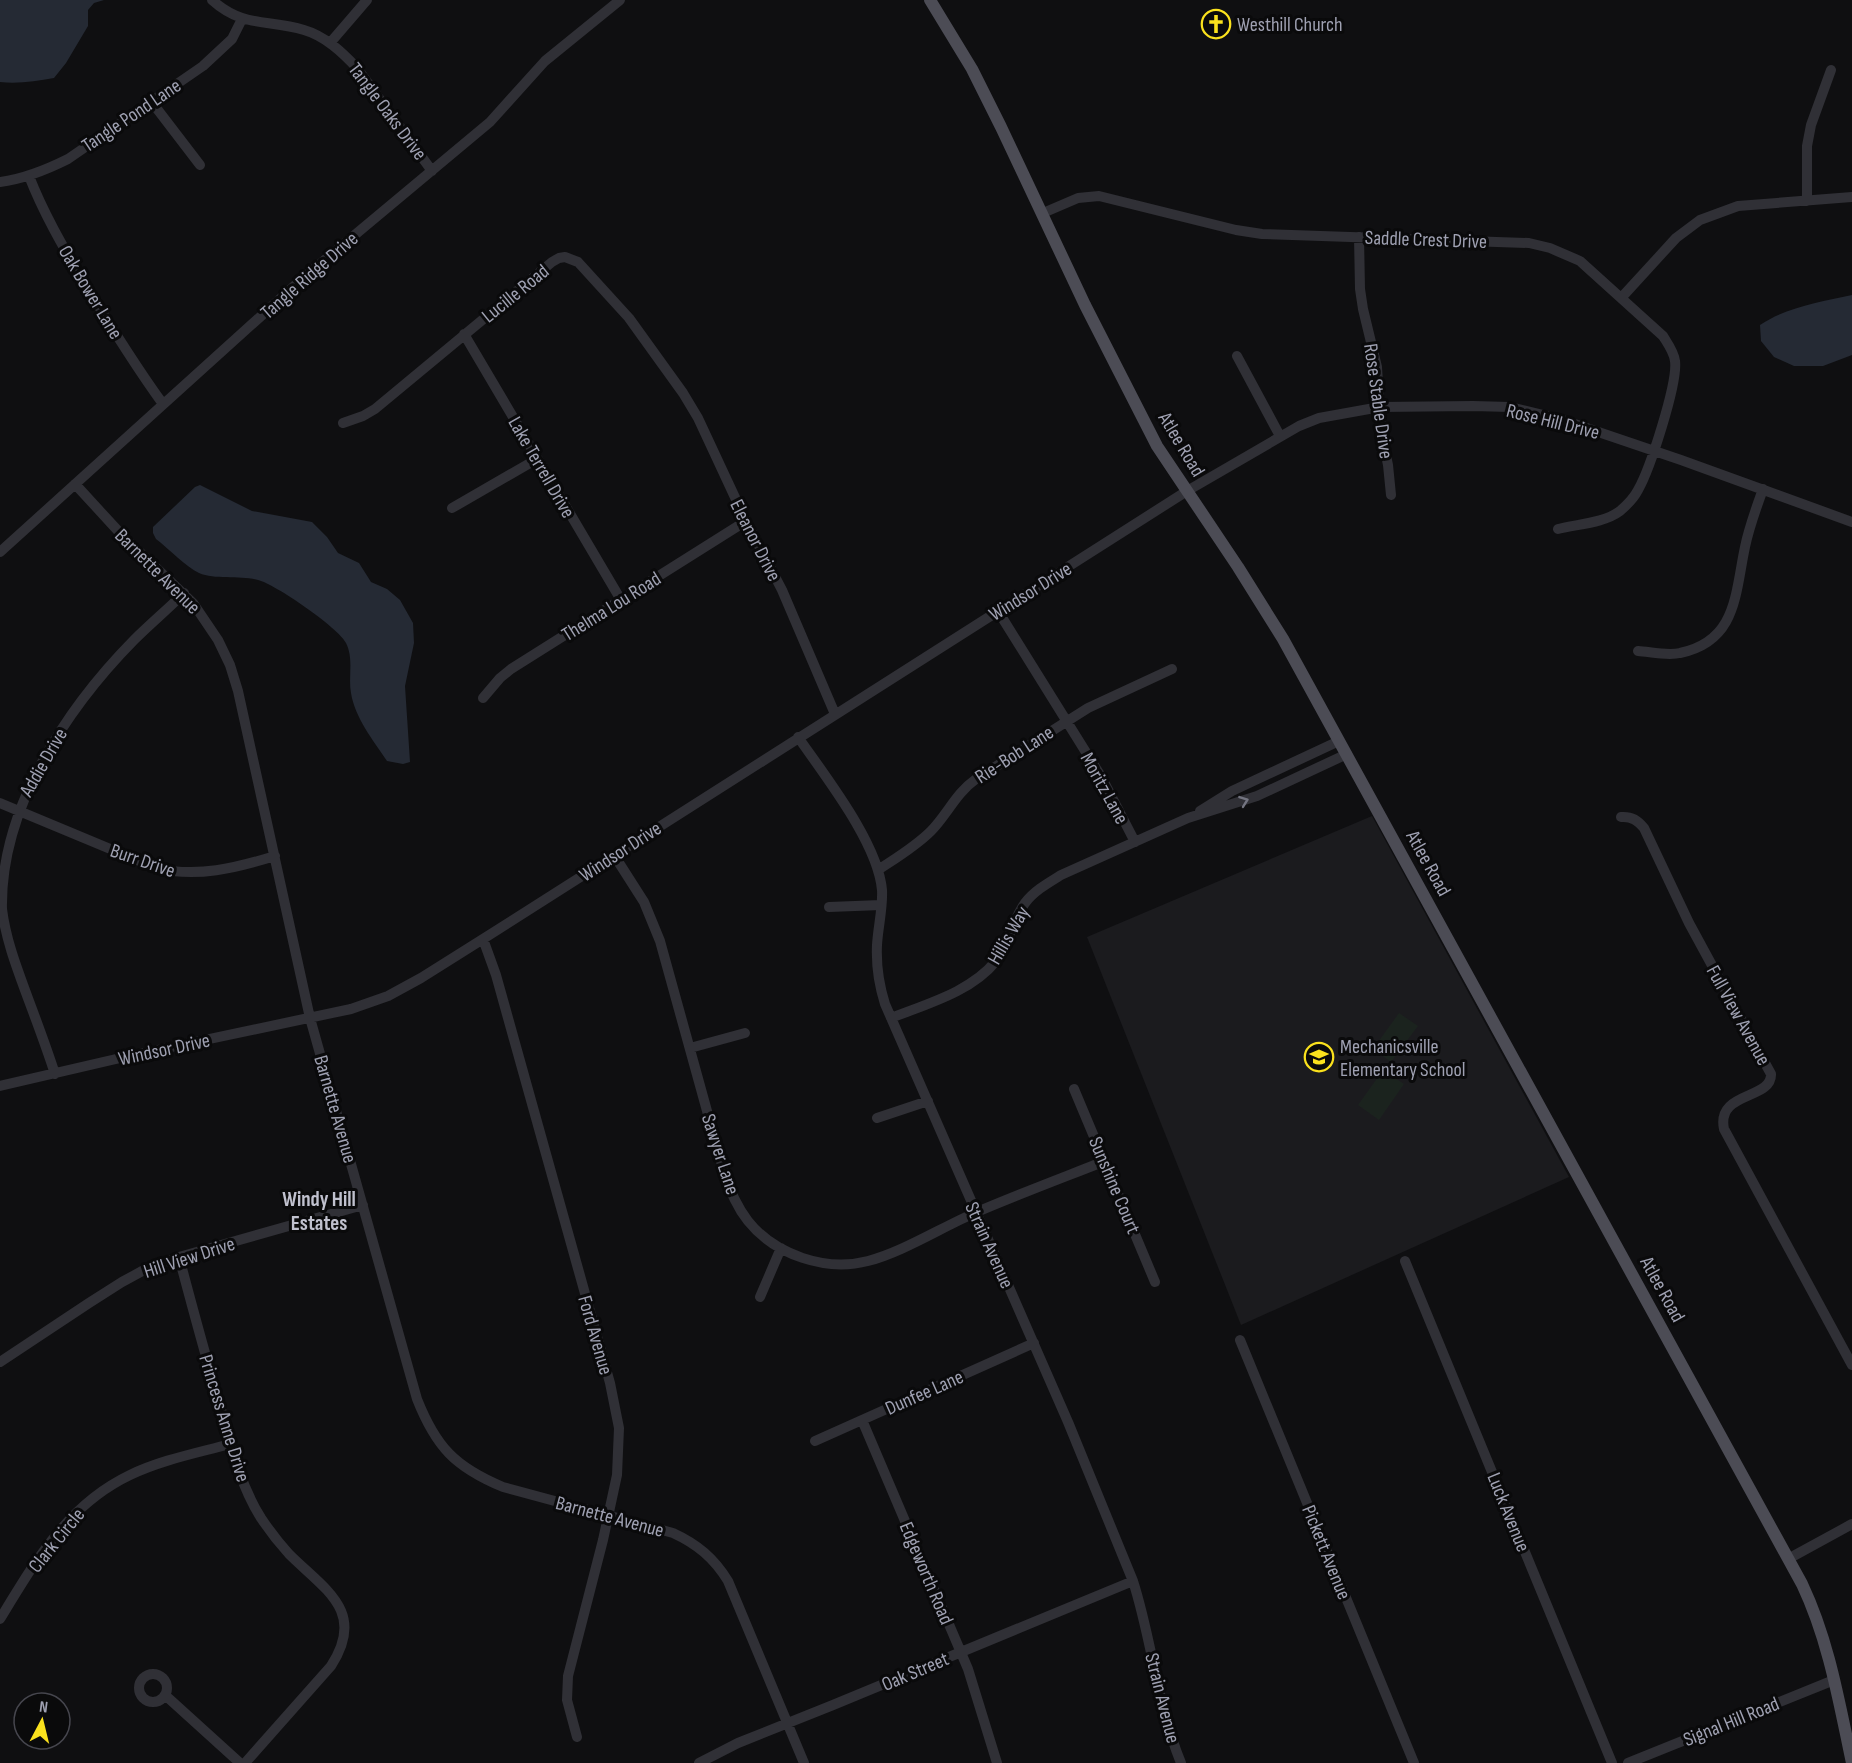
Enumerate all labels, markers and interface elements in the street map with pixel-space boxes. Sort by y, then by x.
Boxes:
church icon: Westhill Church [1200,8,1232,40]
place label: Westhill Church [1237,13,1343,37]
street label: Tangle Oaks Drive [343,58,432,165]
street label: Tangle Pond Lane [77,74,186,158]
street label: Saddle Crest Drive [1364,226,1488,254]
street label: Tangle Ridge Drive [256,227,363,325]
street label: Oak Bower Lane [53,241,128,344]
street label: Lucille Road [477,259,554,328]
street label: Rose Stable Drive [1358,342,1398,460]
street label: Rose Hill Drive [1504,399,1602,445]
street label: Atlee Road [1152,407,1210,481]
street label: Lake Terrell Drive [502,412,580,523]
street label: Eleanor Drive [724,496,786,585]
street label: Barnette Avenue [110,524,205,619]
street label: Windsor Drive [985,557,1076,627]
street label: Thelma Lou Road [558,567,666,647]
street label: Rie-Bob Lane [971,721,1058,789]
street label: Addie Drive [14,724,73,802]
street label: Moritz Lane [1075,749,1134,828]
one-way arrow [1238,796,1249,808]
street label: Windsor Drive [575,816,666,887]
street label: Atlee Road [1400,826,1456,900]
street label: Burr Drive [107,839,178,883]
street label: Hillis Way [983,902,1035,969]
street label: Full View Avenue [1701,961,1775,1070]
street label: Windsor Drive [116,1029,212,1071]
place label: Mechanicsville Elementary School [1340,1035,1466,1082]
school or university icon: Mechanicsville Elementary School [1303,1041,1335,1073]
street label: Barnette Avenue [308,1053,362,1166]
street label: Sawyer Lane [696,1111,744,1198]
street label: Sunshine Court [1083,1133,1145,1237]
district label: Windy Hill Estates [282,1187,356,1236]
street label: Strain Avenue [959,1198,1019,1292]
street label: Hill View Drive [141,1232,238,1284]
street label: Atlee Road [1634,1252,1690,1326]
street label: Ford Avenue [572,1293,618,1378]
street label: Princess Anne Drive [193,1352,255,1485]
street label: Dunfee Lane [882,1365,967,1421]
street label: Luck Avenue [1481,1469,1535,1556]
street label: Barnette Avenue [553,1491,667,1543]
street label: Pickett Avenue [1296,1502,1356,1603]
street label: Clark Circle [23,1503,90,1578]
street label: Edgeworth Road [894,1519,958,1628]
street label: Oak Street [878,1647,952,1697]
street label: Strain Avenue [1139,1651,1185,1746]
north arrow [12,1691,72,1751]
street label: Signal Hill Road [1680,1692,1783,1752]
text: N [38,1698,49,1718]

